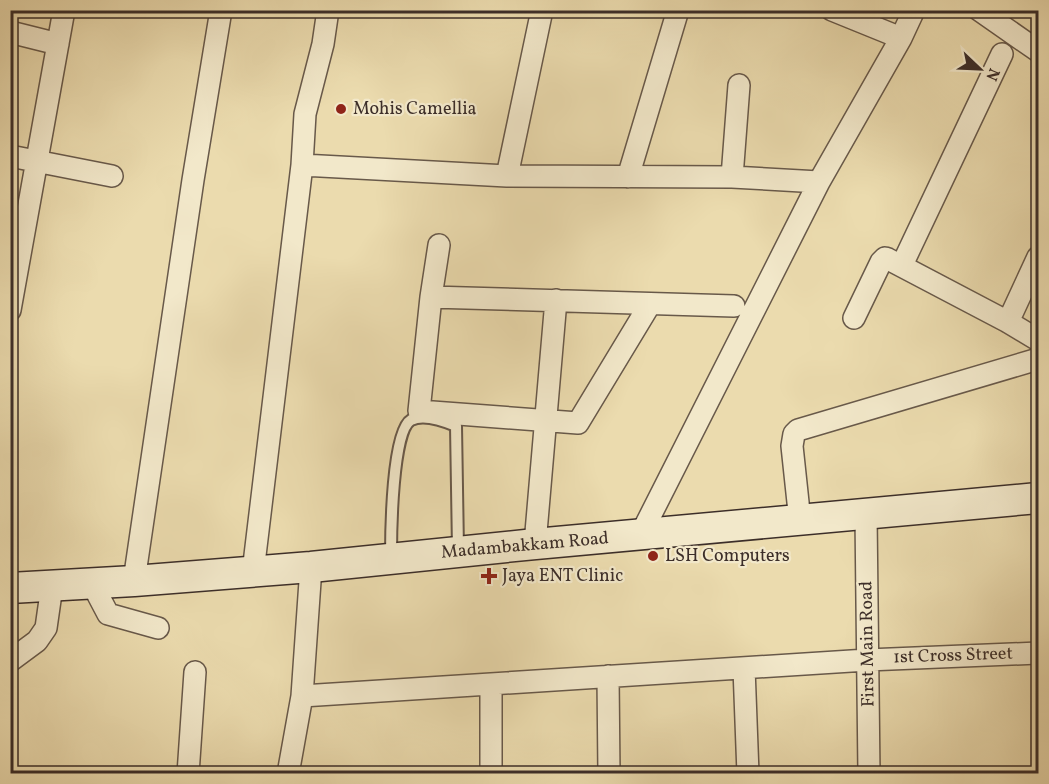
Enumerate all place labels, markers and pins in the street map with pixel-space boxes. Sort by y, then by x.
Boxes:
place label: Mohis Camellia [353,97,477,122]
marker: Mohis Camellia [334,102,348,116]
place label: LSH Computers [665,544,790,569]
marker: LSH Computers [646,549,660,563]
place label: Jaya ENT Clinic [502,564,623,589]
marker: Jaya ENT Clinic [480,567,498,585]

